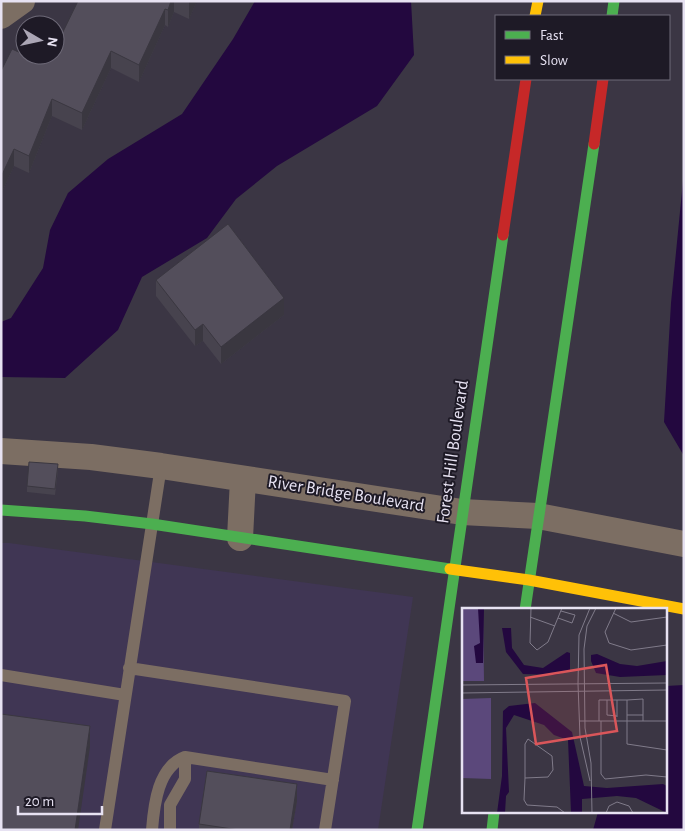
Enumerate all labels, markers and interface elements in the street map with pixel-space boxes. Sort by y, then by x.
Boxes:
north arrow [15,15,65,65]
legend [495,15,670,80]
text: Fast [540,28,564,43]
text: N [44,36,60,48]
text: Slow [540,53,568,68]
street label: Forest Hill Boulevard [434,379,472,525]
street label: River Bridge Boulevard [266,473,426,515]
inset map [462,608,668,814]
scale bar [18,784,101,816]
text: 20 m [25,794,54,809]

